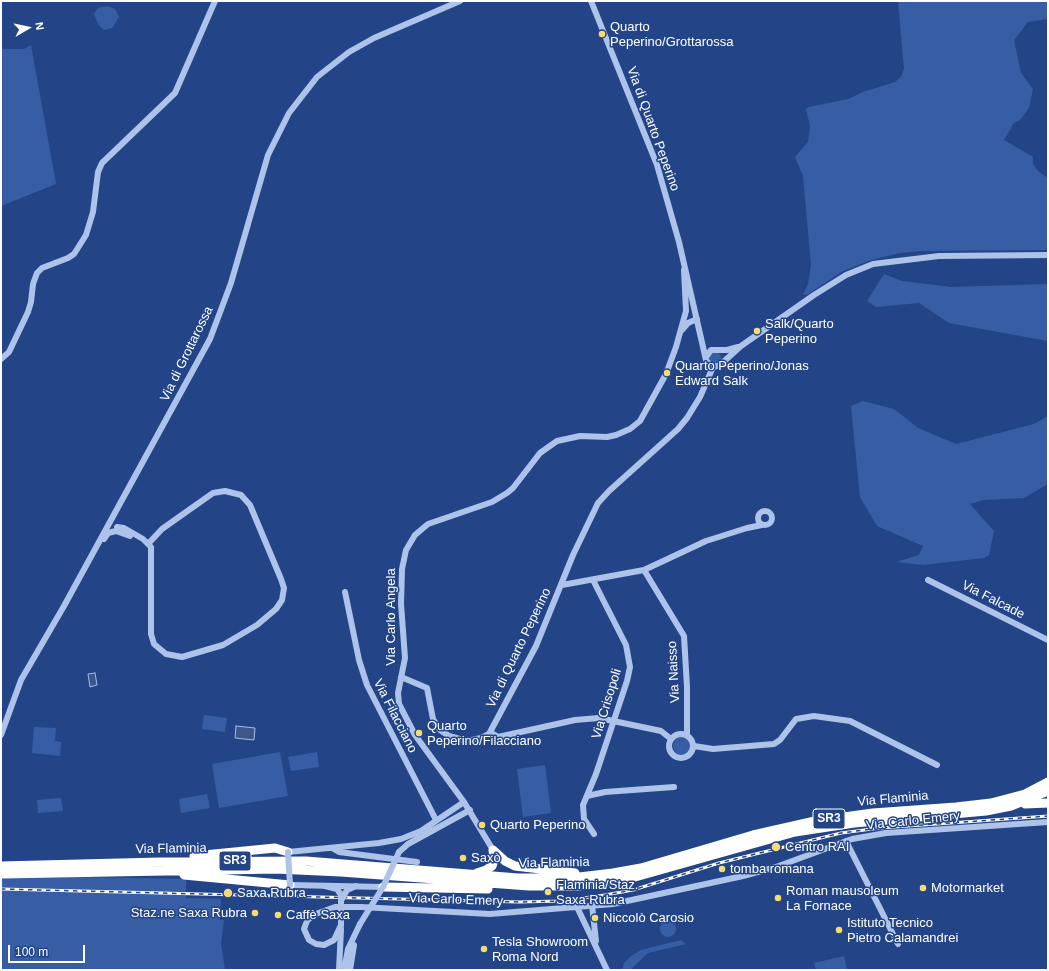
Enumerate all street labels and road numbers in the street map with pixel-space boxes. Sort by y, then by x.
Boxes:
street label: Via di Quarto Peperino [623,65,683,193]
street label: Via di Grottarossa [157,304,217,404]
street label: Via Carlo Angela [383,568,399,666]
street label: Via Falcade [959,578,1027,622]
street label: Via di Quarto Peperino [483,586,555,710]
street label: Via Naisso [665,641,683,703]
street label: Via Crisopoli [589,667,625,741]
street label: Via Filacciano [370,677,420,755]
street label: Via Flaminia [857,788,929,810]
street label: Via Carlo Emery [865,808,961,834]
road number: SR3 [813,809,845,829]
street label: Via Flaminia [135,841,207,857]
road number: SR3 [219,851,251,871]
street label: Via Flaminia [518,855,590,871]
street label: Via Carlo Emery [409,891,503,909]

